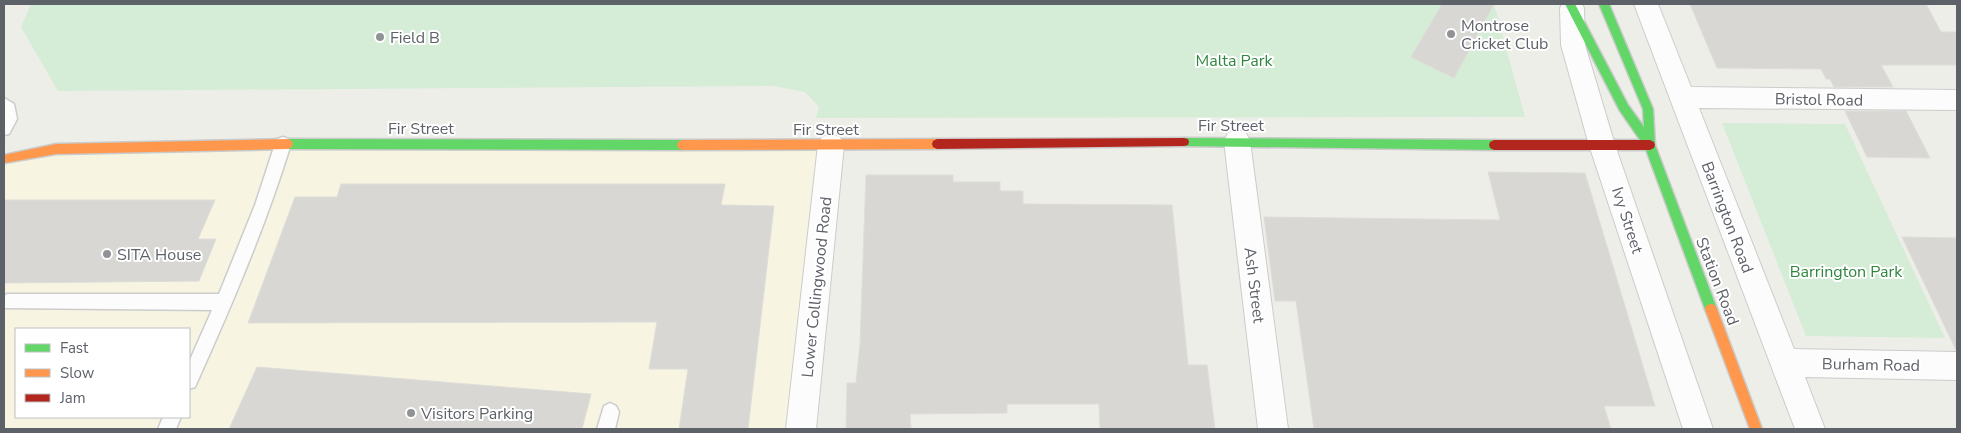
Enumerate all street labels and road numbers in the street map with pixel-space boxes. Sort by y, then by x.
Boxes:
street label: Bristol Road [1775,88,1863,112]
street label: Fir Street [1198,115,1264,137]
street label: Fir Street [388,118,454,140]
street label: Fir Street [793,119,859,141]
street label: Barrington Road [1696,158,1758,276]
street label: Ivy Street [1606,184,1648,257]
street label: Lower Collingwood Road [797,196,837,379]
street label: Station Road [1690,234,1744,328]
street label: Ash Street [1238,246,1270,325]
street label: Burham Road [1822,353,1920,377]

